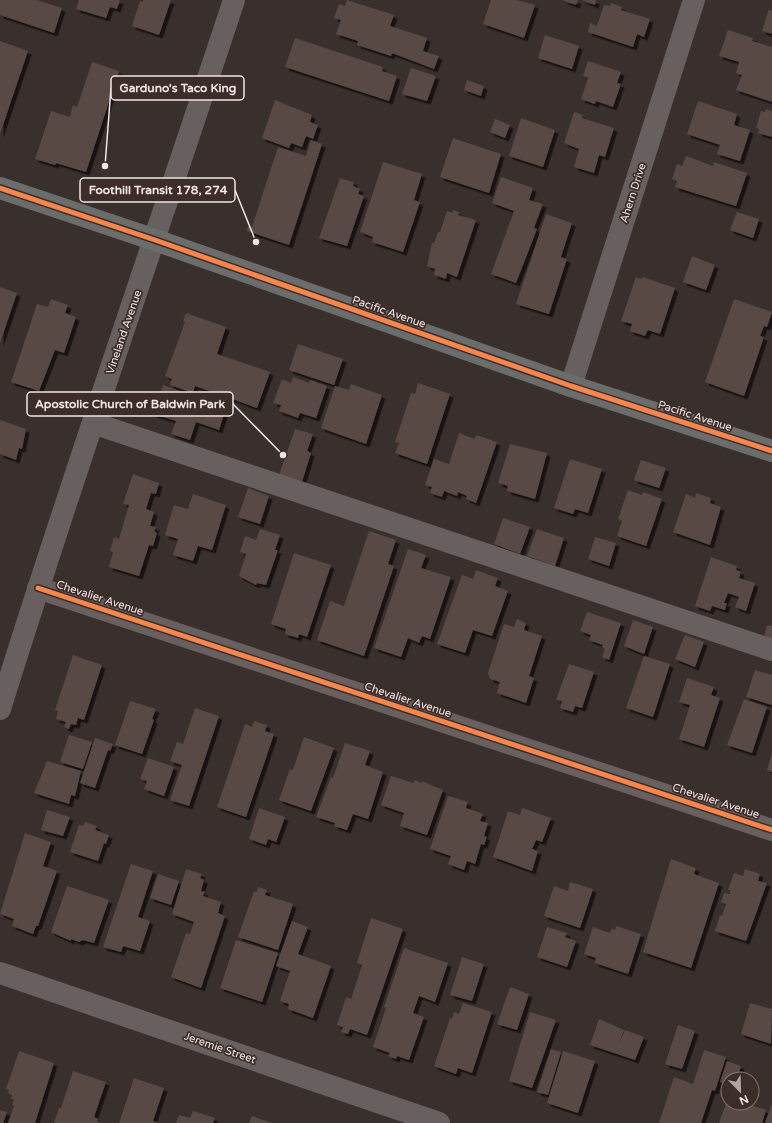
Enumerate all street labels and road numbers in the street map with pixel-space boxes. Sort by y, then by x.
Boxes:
street label: Ahern Drive [617,162,649,224]
street label: Vineland Avenue [104,288,144,376]
street label: Pacific Avenue [350,293,428,331]
street label: Pacific Avenue [656,398,734,434]
street label: Chevalier Avenue [55,578,145,618]
street label: Chevalier Avenue [363,680,453,720]
street label: Chevalier Avenue [671,781,761,821]
street label: Jeremie Street [182,1030,258,1066]

